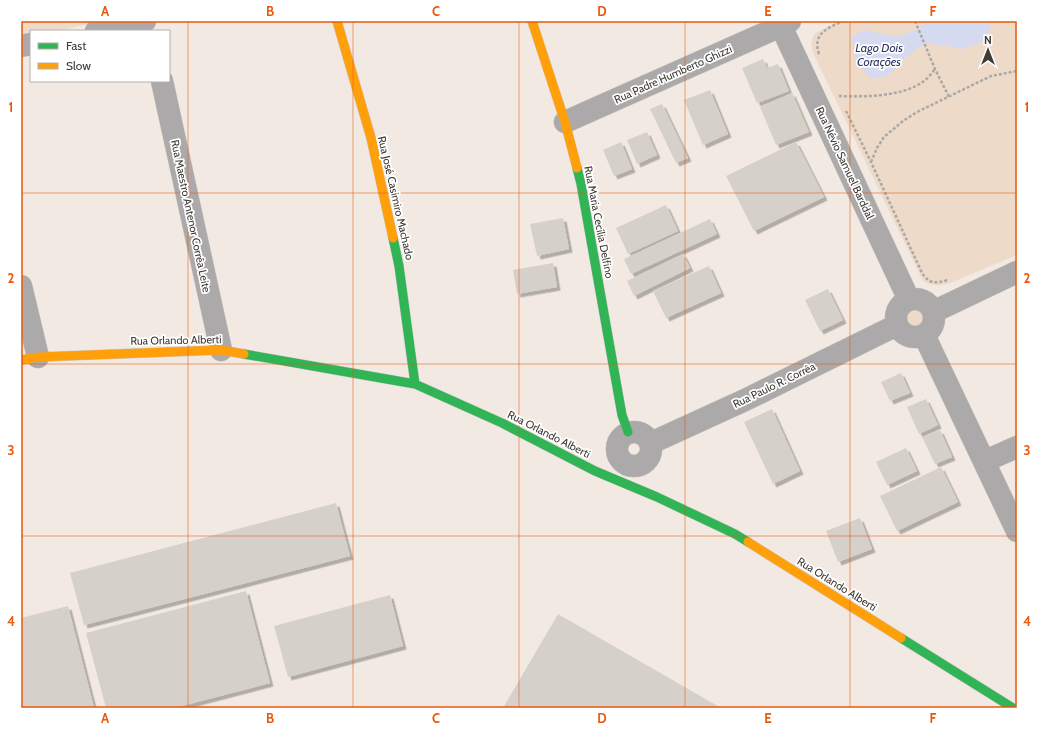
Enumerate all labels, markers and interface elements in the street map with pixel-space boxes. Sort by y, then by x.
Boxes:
text: A [101,3,110,19]
text: B [266,3,274,19]
text: C [432,3,440,19]
text: D [597,3,607,19]
text: E [764,3,772,19]
text: F [930,3,937,19]
legend [30,30,170,82]
north arrow [968,30,1008,70]
text: N [984,33,992,47]
text: Fast [66,38,86,53]
water label: Lago Dois Corações [855,40,903,69]
street label: Rua Padre Humberto Ghizzi [612,42,734,106]
text: Slow [66,58,91,73]
text: 1 [9,99,13,115]
text: 1 [1025,99,1029,115]
street label: Rua Névio Samuel Barddal [813,105,877,222]
street label: Rua José Casimiro Machado [375,135,417,261]
street label: Rua Maestro Antenor Corrêa Leite [168,138,214,294]
street label: Rua Maria Cecília Delfino [581,165,617,279]
text: 2 [8,270,15,286]
text: 2 [1024,270,1031,286]
street label: Rua Orlando Alberti [130,332,222,348]
street label: Rua Paulo R. Corrêa [730,359,818,411]
street label: Rua Orlando Alberti [505,407,593,461]
text: 3 [7,442,15,458]
text: 3 [1023,442,1031,458]
street label: Rua Orlando Alberti [795,554,879,614]
text: 4 [7,613,15,629]
text: 4 [1023,613,1031,629]
text: A [101,710,110,726]
text: B [266,710,274,726]
text: C [432,710,440,726]
text: D [597,710,607,726]
text: E [764,710,772,726]
text: F [930,710,937,726]

